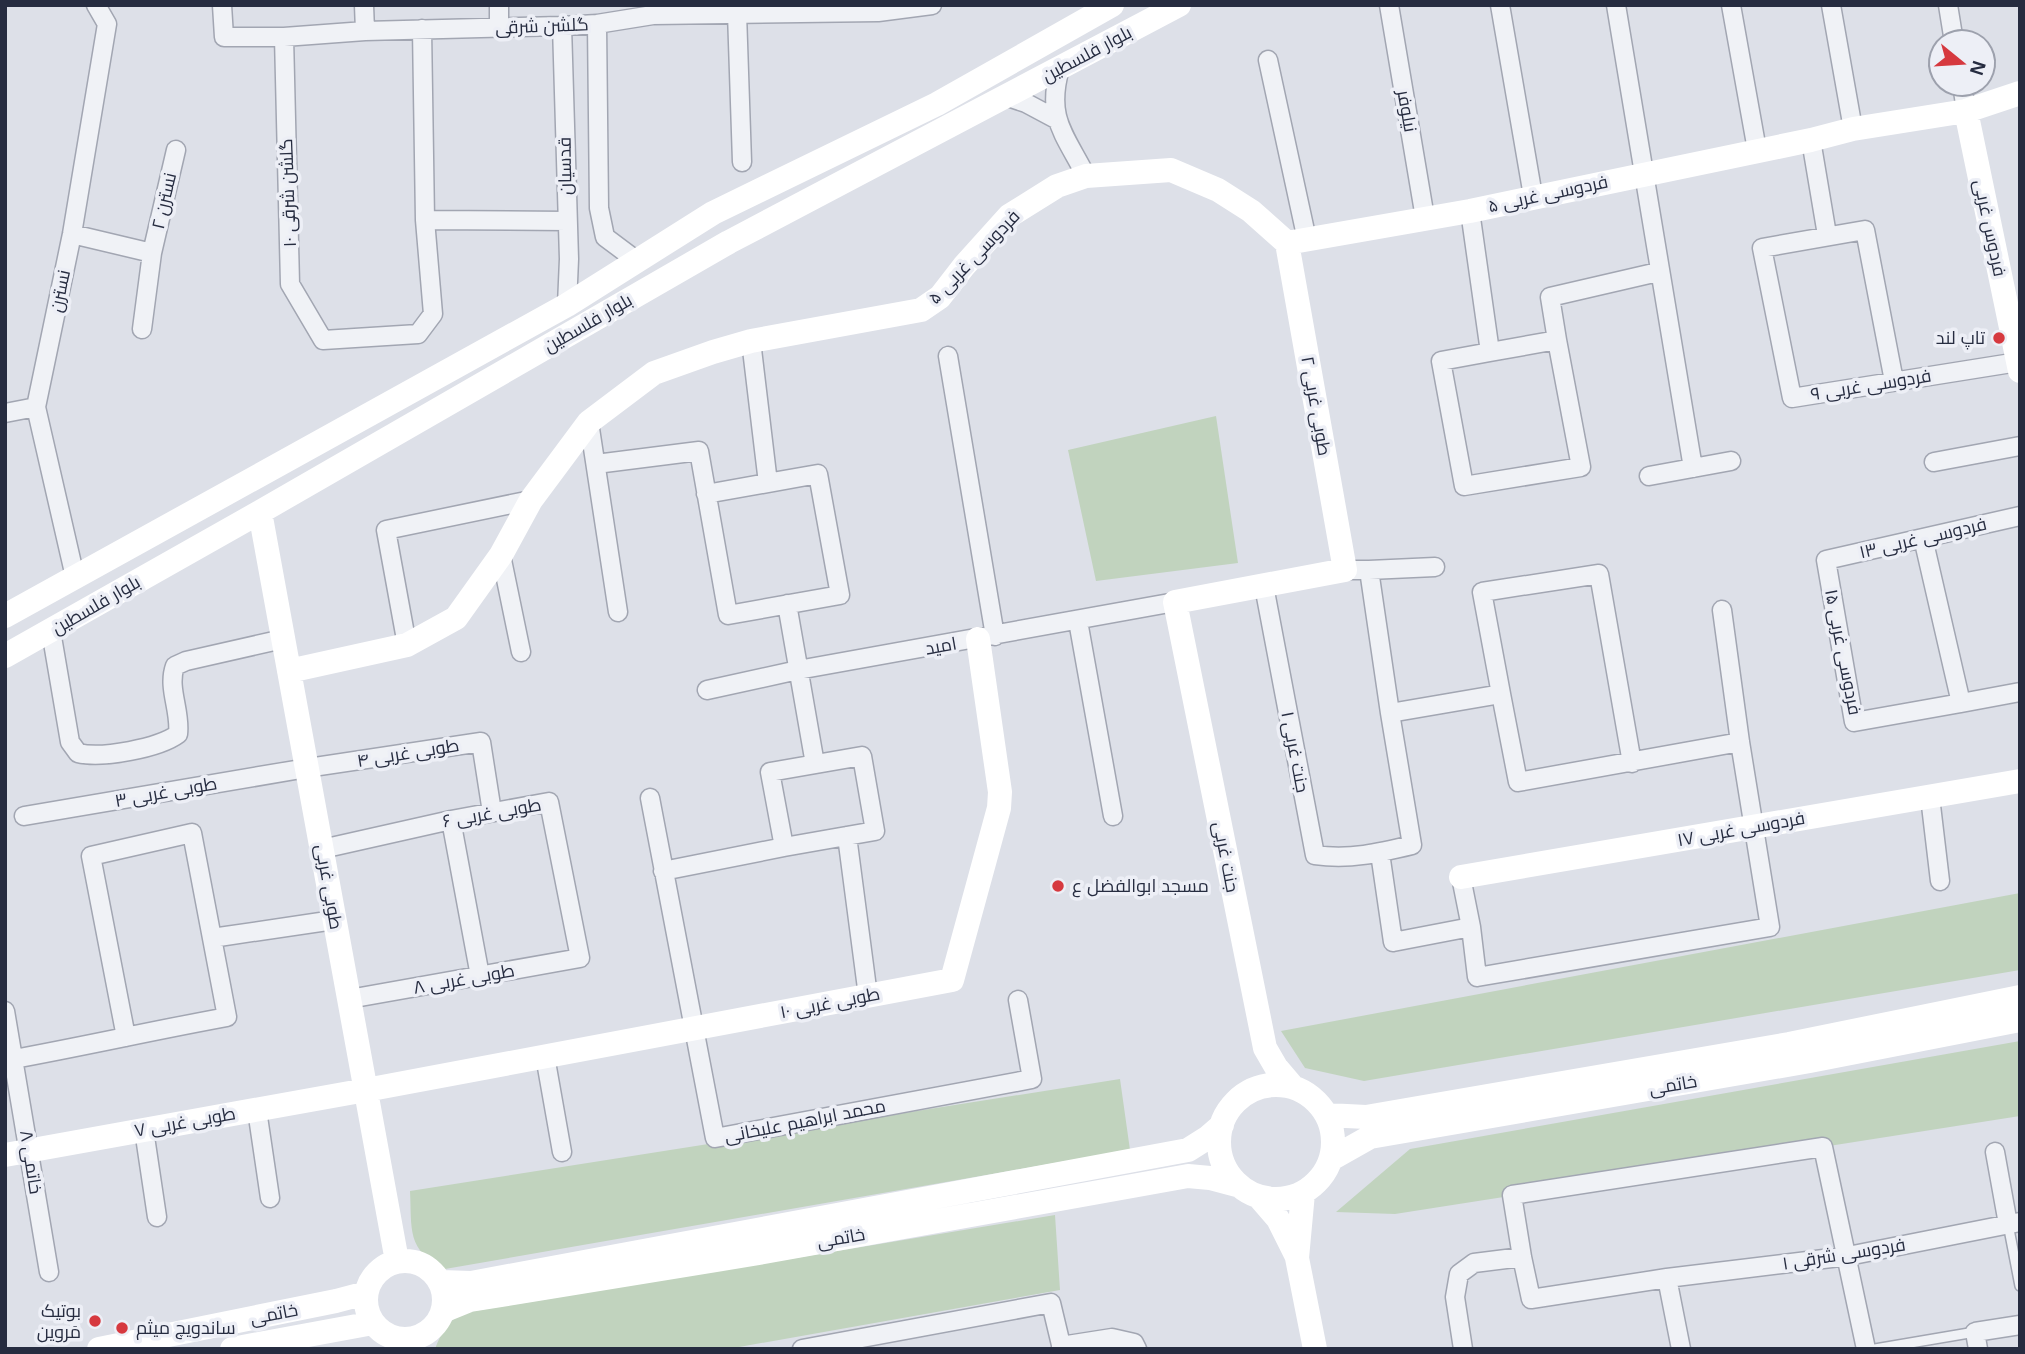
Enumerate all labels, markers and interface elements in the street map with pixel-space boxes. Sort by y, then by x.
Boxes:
street label: گلشن شرقی [495,14,589,39]
street label: بلوار فلسطین [1039,22,1136,87]
north arrow [1927,28,1997,98]
text: N [1966,58,1990,78]
street label: نیلوفر [1392,87,1421,134]
street label: قدسیان [554,137,577,195]
street label: گلشن شرقی ۱۰ [276,138,301,248]
street label: نسترن ۲ [148,171,181,231]
street label: فردوسی غربی ۵ [1486,172,1610,217]
street label: فردوس غربی [1969,178,2010,278]
street label: فردوسی غربی ۵ [924,206,1024,309]
street label: نسترن [46,268,75,314]
street label: بلوار فلسطین [540,290,636,357]
place label: تاپ لند [1936,328,1985,350]
marker: تاپ لند [1991,330,2007,346]
street label: طوبی غربی ۲ [1296,355,1335,458]
street label: فردوسی غربی ۹ [1809,366,1933,405]
street label: فردوسی غربی ۱۳ [1857,514,1989,563]
street label: بلوار فلسطین [48,572,144,639]
street label: فردوسی غربی ۱۵ [1820,587,1865,717]
street label: امید [924,633,958,659]
street label: جنت غربی ۱ [1276,710,1313,795]
street label: طوبی غربی ۴ [355,735,461,772]
street label: طوبی غربی ۳ [113,773,219,812]
street label: طوبی غربی ۶ [441,794,543,833]
street label: فردوسی غربی ۱۷ [1676,808,1807,851]
street label: جنت غربی [1208,820,1243,894]
street label: طوبی غربی [311,843,346,931]
place label: مسجد ابوالفضل ع [1072,876,1209,898]
marker: مسجد ابوالفضل ع [1050,878,1066,894]
street label: طوبی غربی ۸ [412,960,516,999]
street label: طوبی غربی ۱۰ [778,984,882,1023]
street label: خاتمی [1648,1071,1699,1100]
street label: محمد ابراهیم علیخانی [723,1096,888,1148]
street label: طوبی غربی ۷ [133,1103,237,1142]
street label: خاتمی ۸ [15,1129,46,1196]
street label: خاتمی [816,1224,867,1253]
street label: فردوسی شرقی ۱ [1781,1234,1907,1275]
street label: خاتمی [248,1300,300,1329]
place label: بوتیک مَروین [37,1301,81,1343]
marker: بوتیک مَروین [87,1313,103,1329]
place label: ساندویچ میثم [136,1318,236,1340]
marker: ساندویچ میثم [114,1320,130,1336]

